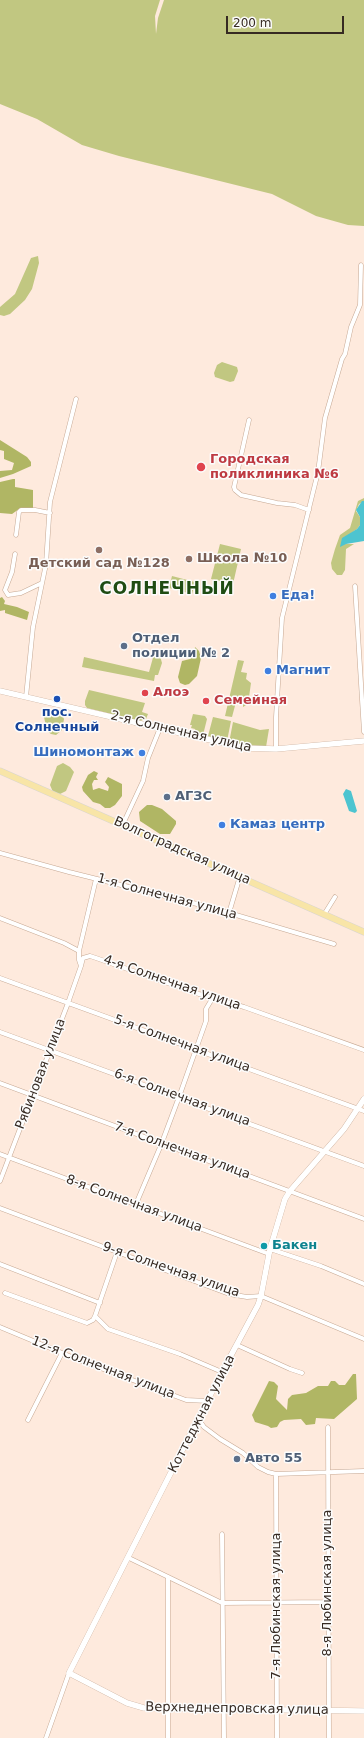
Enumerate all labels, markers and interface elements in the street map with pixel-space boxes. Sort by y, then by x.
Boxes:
scale bar [228,8,346,34]
text: 200 m [233,16,271,30]
place label: Городская поликлиника №6 [210,452,339,483]
marker: Городская поликлиника №6 [195,461,207,473]
marker: Детский сад №128 [94,545,104,555]
place label: Школа №10 [197,551,287,567]
marker: Школа №10 [184,554,194,564]
place label: Детский сад №128 [28,556,170,572]
district label: СОЛНЕЧНЫЙ [99,580,235,600]
place label: Еда! [281,588,315,604]
marker: Еда! [268,591,278,601]
place label: Отдел полиции № 2 [132,631,230,662]
marker: Отдел полиции № 2 [119,641,129,651]
place label: Магнит [276,663,330,679]
marker: Магнит [263,666,273,676]
place label: Алоэ [153,685,189,701]
marker: Алоэ [140,688,150,698]
place label: Семейная [214,693,287,709]
marker: пос. Солнечный [52,694,62,704]
marker: Семейная [201,696,211,706]
place label: пос. Солнечный [15,705,99,736]
street label: 2-я Солнечная улица [109,708,253,756]
place label: Шиномонтаж [33,745,134,761]
marker: Шиномонтаж [137,748,147,758]
place label: АГЗС [175,789,212,805]
marker: АГЗС [162,792,172,802]
street label: Волгоградская улица [111,814,253,888]
place label: Камаз центр [230,817,325,833]
marker: Камаз центр [217,820,227,830]
street label: 1-я Солнечная улица [95,871,239,923]
street label: 4-я Солнечная улица [101,952,243,1014]
street label: 5-я Солнечная улица [112,1012,252,1076]
street label: Рябиновая улица [13,1016,69,1132]
street label: 6-я Солнечная улица [112,1066,252,1130]
street label: 7-я Солнечная улица [112,1119,252,1183]
street label: 8-я Солнечная улица [64,1172,204,1236]
place label: Бакен [272,1238,317,1254]
street label: 9-я Солнечная улица [100,1239,242,1301]
marker: Бакен [259,1241,269,1251]
street label: 12-я Солнечная улица [29,1333,177,1403]
street label: Коттеджная улица [165,1352,239,1476]
place label: Авто 55 [245,1451,302,1467]
marker: Авто 55 [232,1454,242,1464]
street label: 8-я Любинская улица [320,1510,336,1656]
street label: 7-я Любинская улица [269,1533,285,1679]
street label: Верхнеднепровская улица [145,1700,329,1718]

